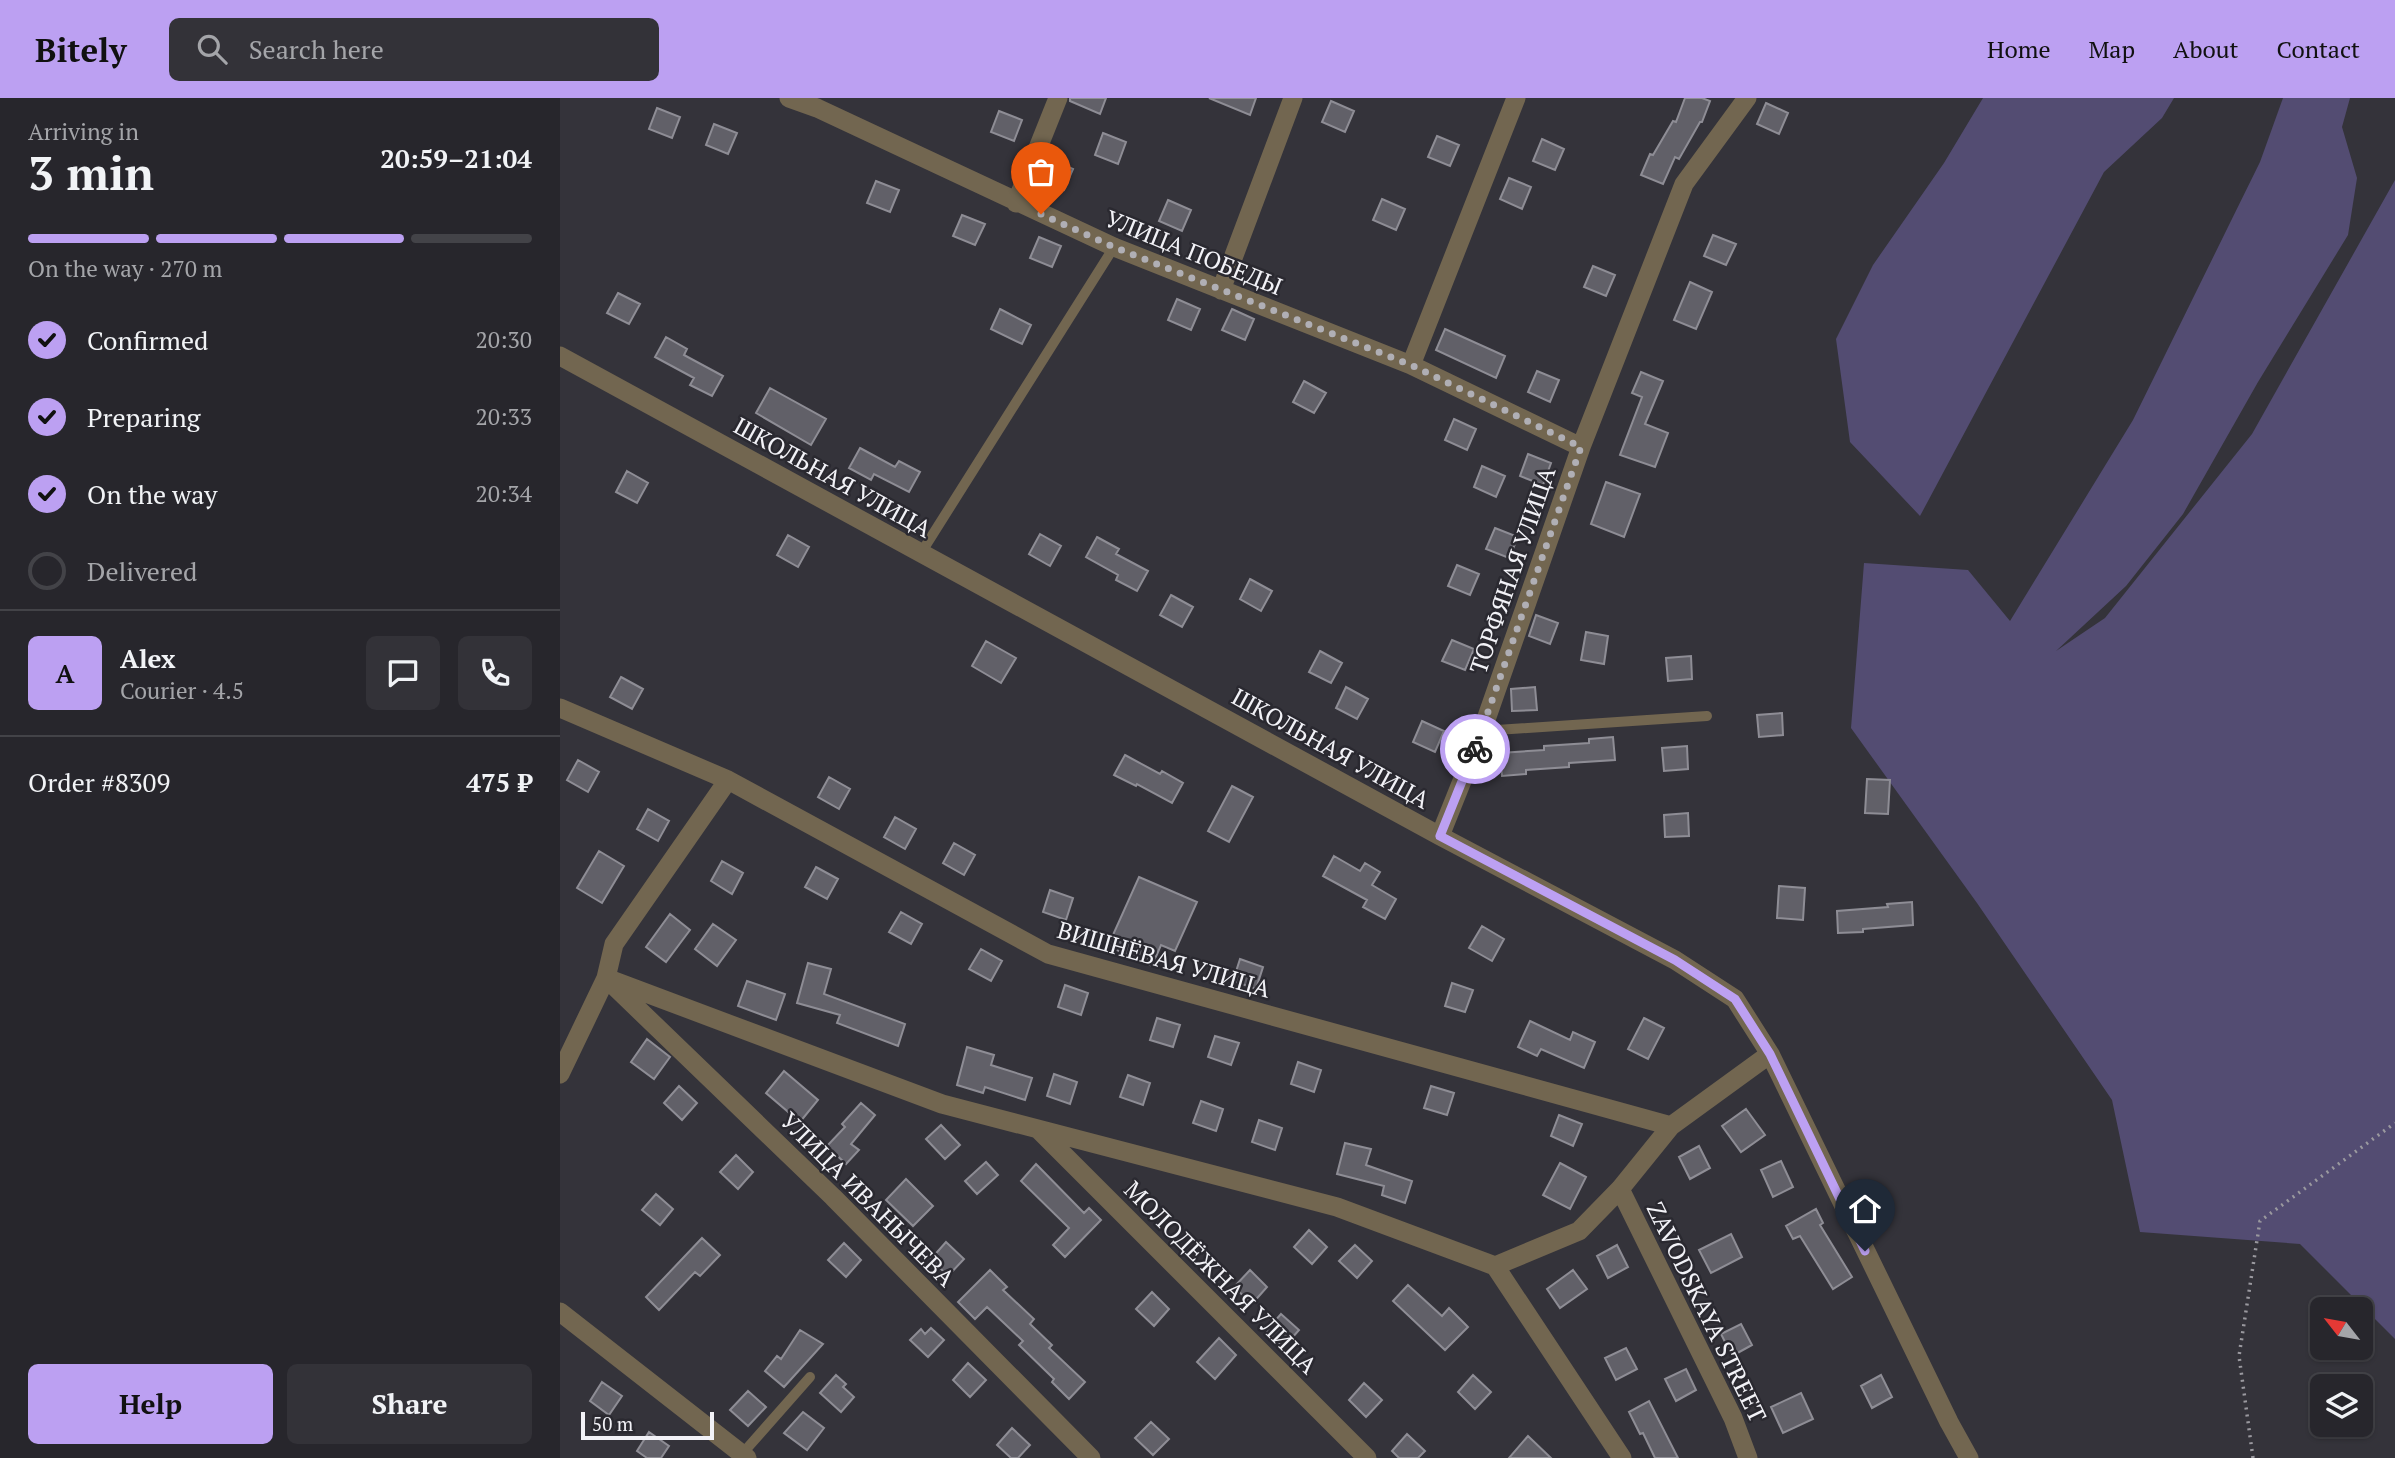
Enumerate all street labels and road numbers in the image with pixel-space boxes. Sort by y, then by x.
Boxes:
street label: УЛИЦА ПОБЕДЫ [1101,202,1287,302]
street label: ШКОЛЬНАЯ УЛИЦА [729,409,938,545]
street label: ТОРФЯНАЯ УЛИЦА [1462,462,1563,678]
street label: ШКОЛЬНАЯ УЛИЦА [1227,680,1436,816]
street label: ВИШНЁВАЯ УЛИЦА [1054,913,1275,1005]
street label: УЛИЦА ИВАНЫЧЕВА [774,1105,963,1294]
street label: МОЛОДЁЖНАЯ УЛИЦА [1117,1173,1325,1381]
street label: ZAVODSKAYA STREET [1640,1197,1774,1428]

